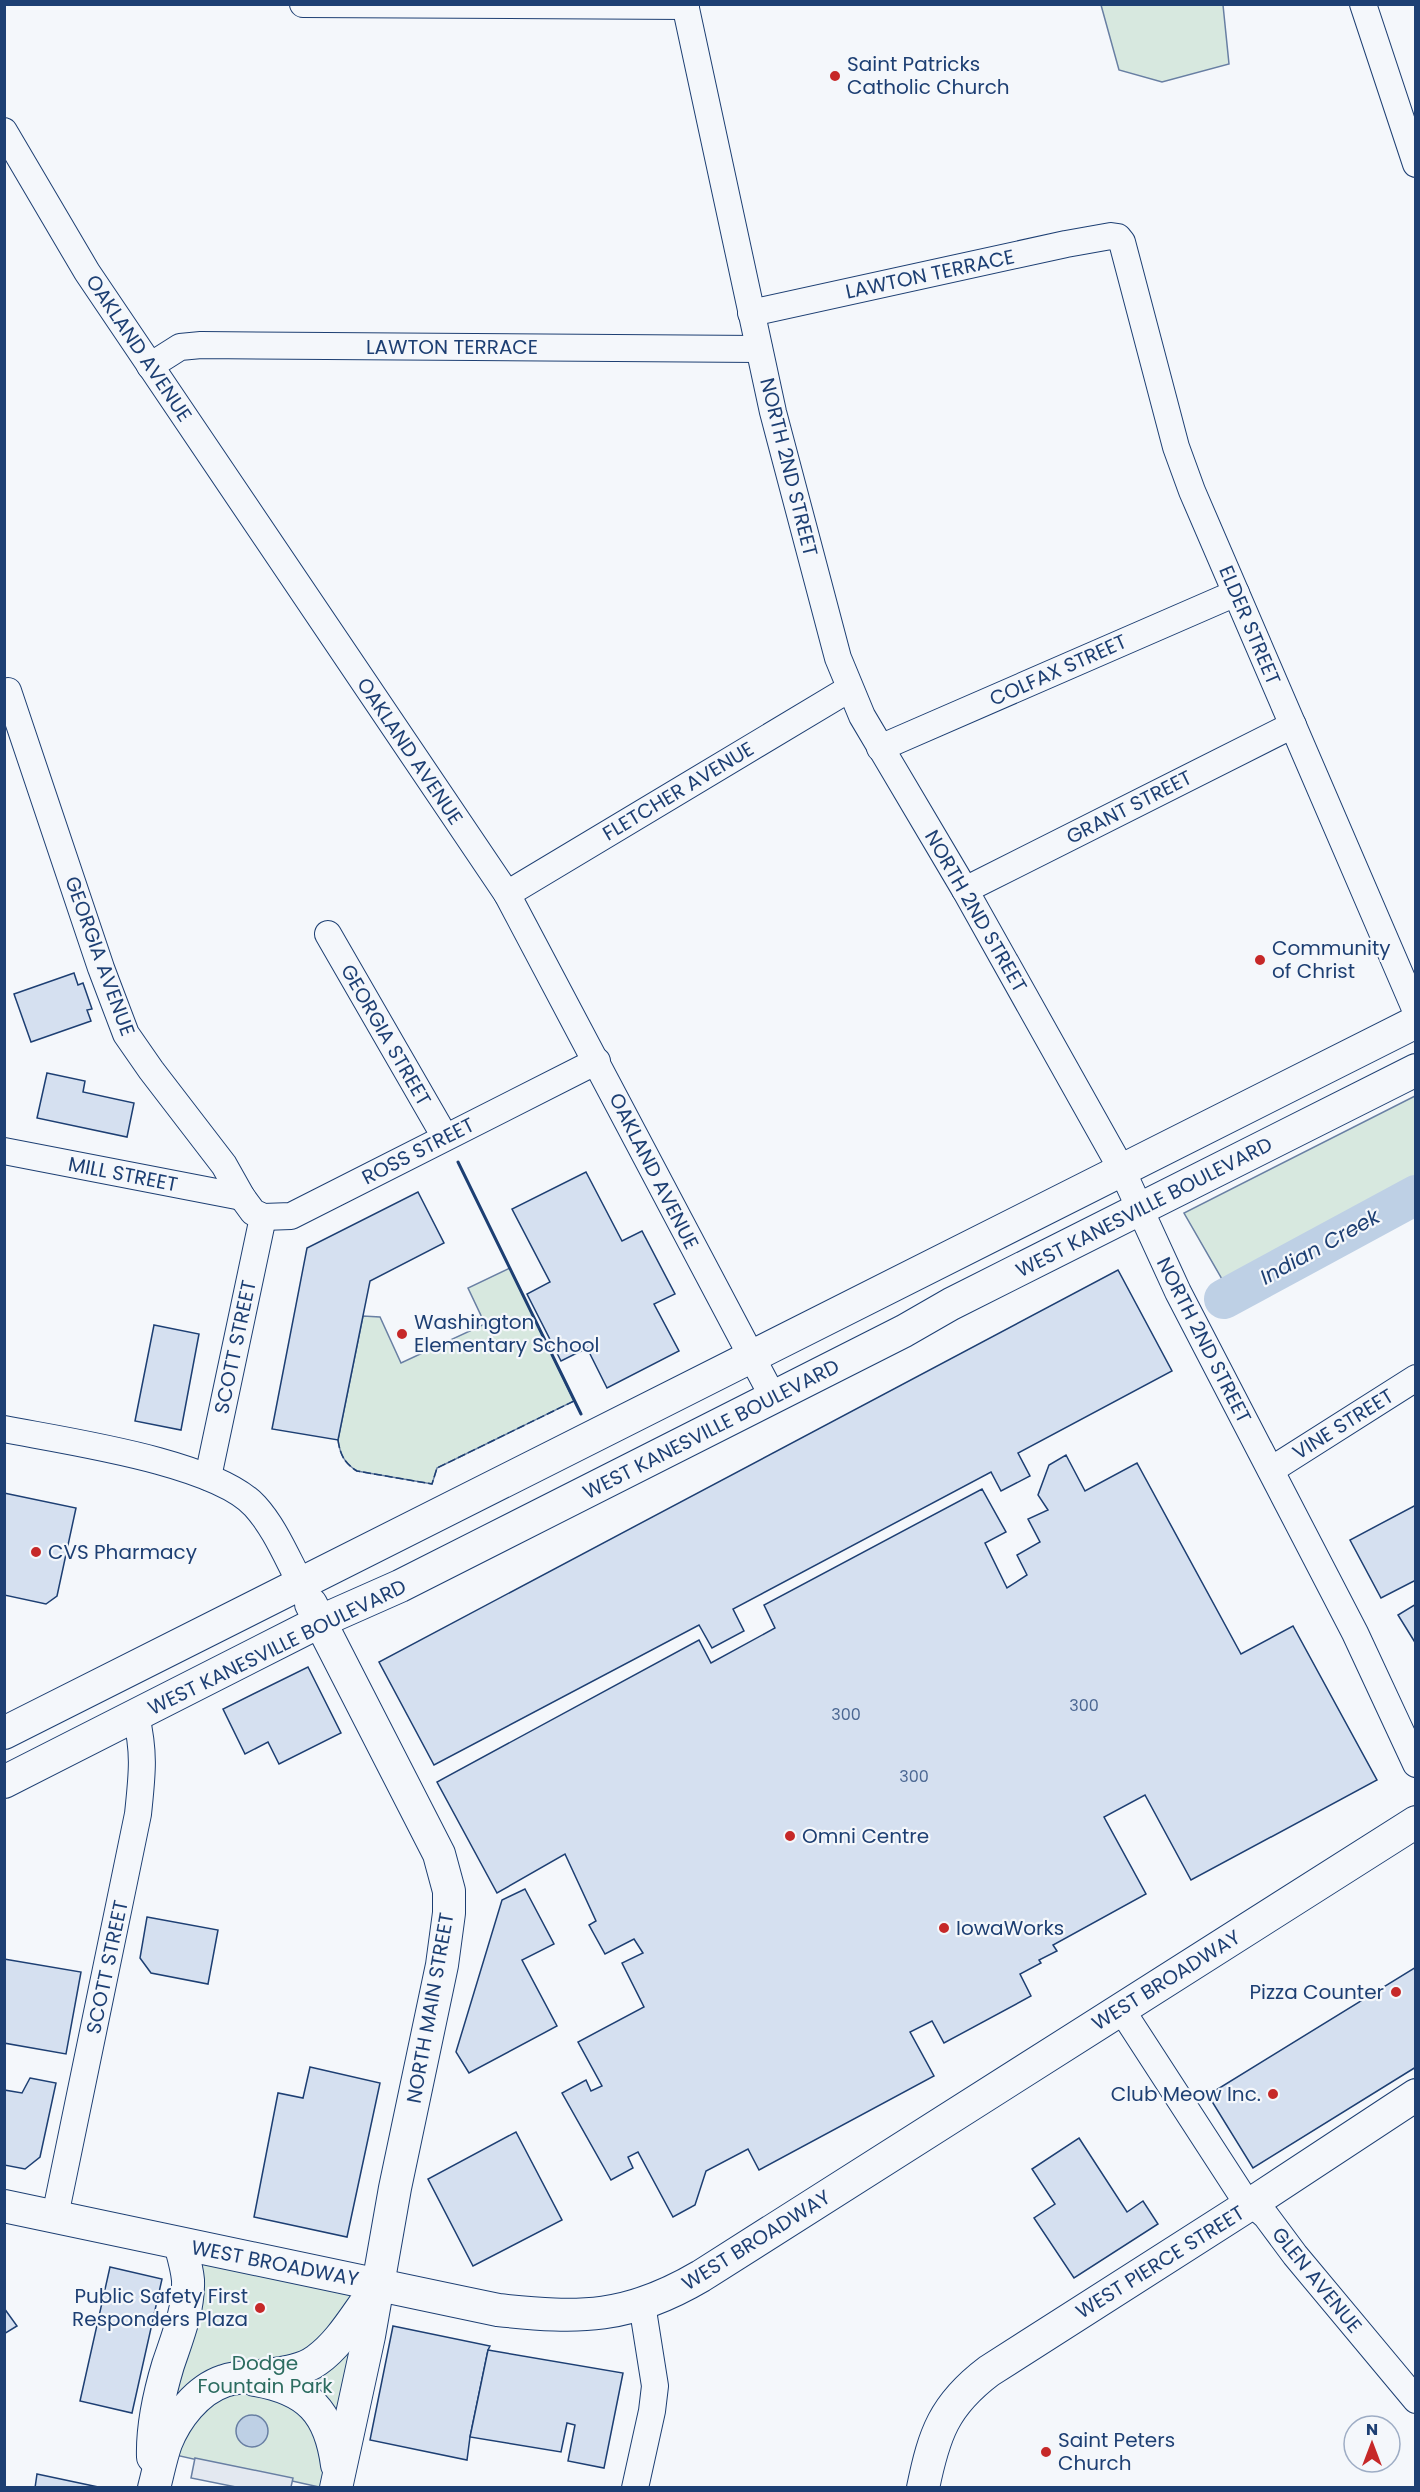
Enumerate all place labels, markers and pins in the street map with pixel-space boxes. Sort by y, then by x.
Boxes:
place label: Saint Patricks Catholic Church [847,50,1010,101]
marker: Saint Patricks Catholic Church [828,69,842,83]
place label: Community of Christ [1272,934,1391,985]
marker: Community of Christ [1253,953,1267,967]
place label: Washington Elementary School [414,1308,599,1359]
marker: Washington Elementary School [395,1327,409,1341]
place label: CVS Pharmacy [48,1538,197,1566]
marker: CVS Pharmacy [29,1545,43,1559]
place label: Omni Centre [802,1822,929,1850]
marker: Omni Centre [783,1829,797,1843]
place label: IowaWorks [956,1914,1064,1942]
marker: IowaWorks [937,1921,951,1935]
place label: Pizza Counter [1249,1978,1384,2006]
marker: Pizza Counter [1389,1985,1403,1999]
place label: Club Meow Inc. [1111,2080,1261,2108]
marker: Club Meow Inc. [1266,2087,1280,2101]
place label: Public Safety First Responders Plaza [72,2282,248,2333]
marker: Public Safety First Responders Plaza [253,2301,267,2315]
place label: Saint Peters Church [1058,2426,1175,2477]
marker: Saint Peters Church [1039,2445,1053,2459]

